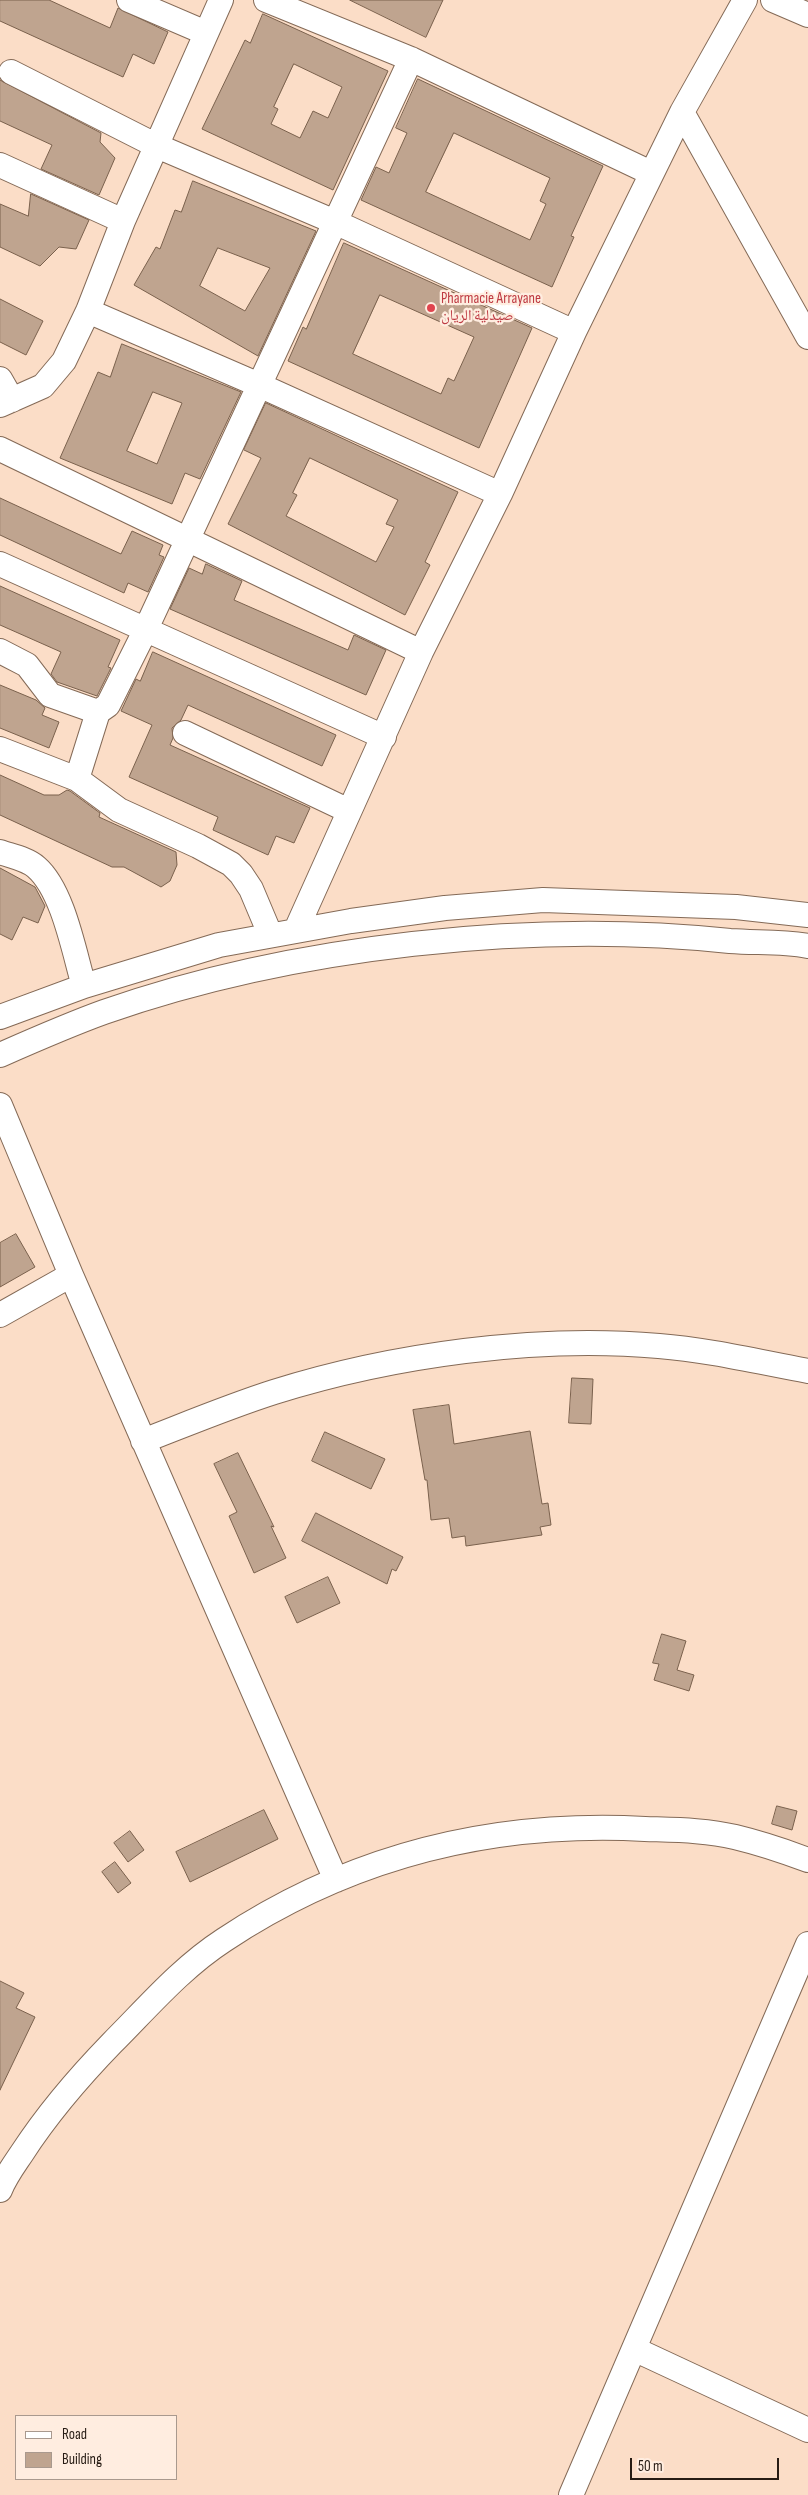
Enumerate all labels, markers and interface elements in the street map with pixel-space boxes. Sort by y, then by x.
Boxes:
place label: Pharmacie Arrayane صيدلية الريان [441,290,541,325]
marker: Pharmacie Arrayane صيدلية الريان [425,302,437,314]
legend [15,2415,178,2480]
text: Road [62,2425,87,2444]
scale bar [633,2448,782,2480]
text: Building [62,2450,102,2469]
text: 50 m [638,2457,663,2476]

